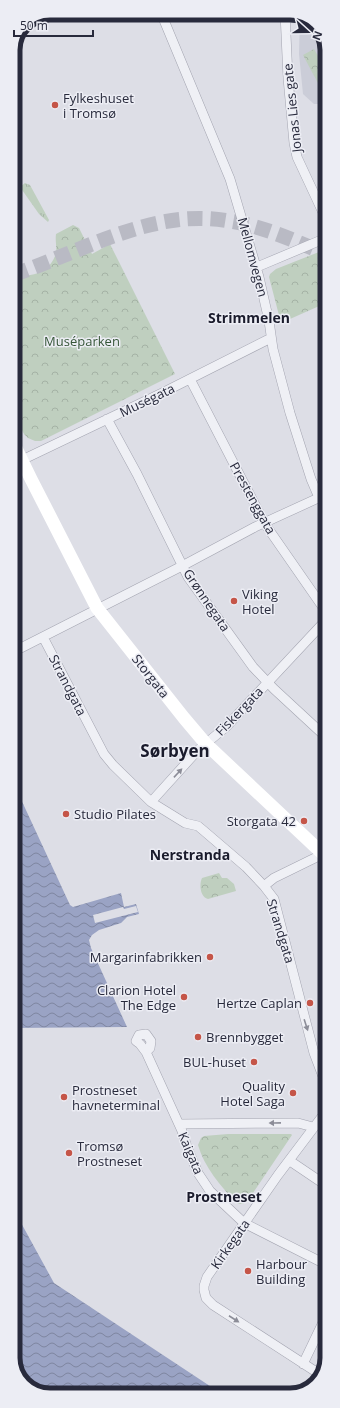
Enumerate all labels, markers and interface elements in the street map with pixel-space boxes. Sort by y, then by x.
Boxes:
scale bar [14,12,93,38]
north arrow [288,12,328,52]
text: 50 m [20,17,48,34]
text: N [309,29,326,43]
street label: Jonas Lies gate [278,63,306,155]
place label: Fylkeshuset i Tromsø [63,89,134,122]
marker: Fylkeshuset i Tromsø [50,100,60,110]
street label: Mellomvegen [234,215,272,299]
district label: Strimmelen [208,308,290,327]
park label: Muséparken [44,332,120,350]
street label: Muségata [116,379,178,421]
street label: Prestenggata [226,459,280,537]
street label: Grønnegata [179,565,235,635]
place label: Viking Hotel [242,585,278,618]
marker: Viking Hotel [229,596,239,606]
street label: Storgata [128,650,174,702]
street label: Strandgata [45,651,91,719]
street label: Fiskergata [211,683,267,739]
district label: Sørbyen [140,739,210,762]
one-way arrow [173,768,182,778]
place label: Studio Pilates [74,805,156,823]
marker: Studio Pilates [61,809,71,819]
place label: Storgata 42 [227,812,296,830]
marker: Storgata 42 [299,816,309,826]
district label: Nerstranda [150,845,230,864]
street label: Strandgata [263,897,299,965]
place label: Margarinfabrikken [90,948,202,966]
marker: Margarinfabrikken [205,952,215,962]
place label: Clarion Hotel The Edge [97,981,176,1014]
marker: Clarion Hotel The Edge [179,992,189,1002]
place label: Hertze Caplan [217,994,302,1012]
marker: Hertze Caplan [305,998,315,1008]
one-way arrow [304,1019,310,1031]
place label: Brennbygget [206,1028,284,1046]
marker: Brennbygget [193,1032,203,1042]
place label: BUL-huset [183,1053,246,1071]
marker: BUL-huset [249,1057,259,1067]
place label: Quality Hotel Saga [220,1077,285,1110]
place label: Prostneset havneterminal [72,1081,160,1114]
marker: Quality Hotel Saga [288,1088,298,1098]
marker: Prostneset havneterminal [59,1092,69,1102]
one-way arrow [268,1120,281,1126]
street label: Kaigata [174,1129,208,1177]
place label: Tromsø Prostneset [77,1137,143,1170]
marker: Tromsø Prostneset [64,1148,74,1158]
district label: Prostneset [186,1187,262,1206]
street label: Kirkegata [206,1216,254,1272]
place label: Harbour Building [256,1255,308,1288]
marker: Harbour Building [243,1266,253,1276]
one-way arrow [229,1315,239,1323]

